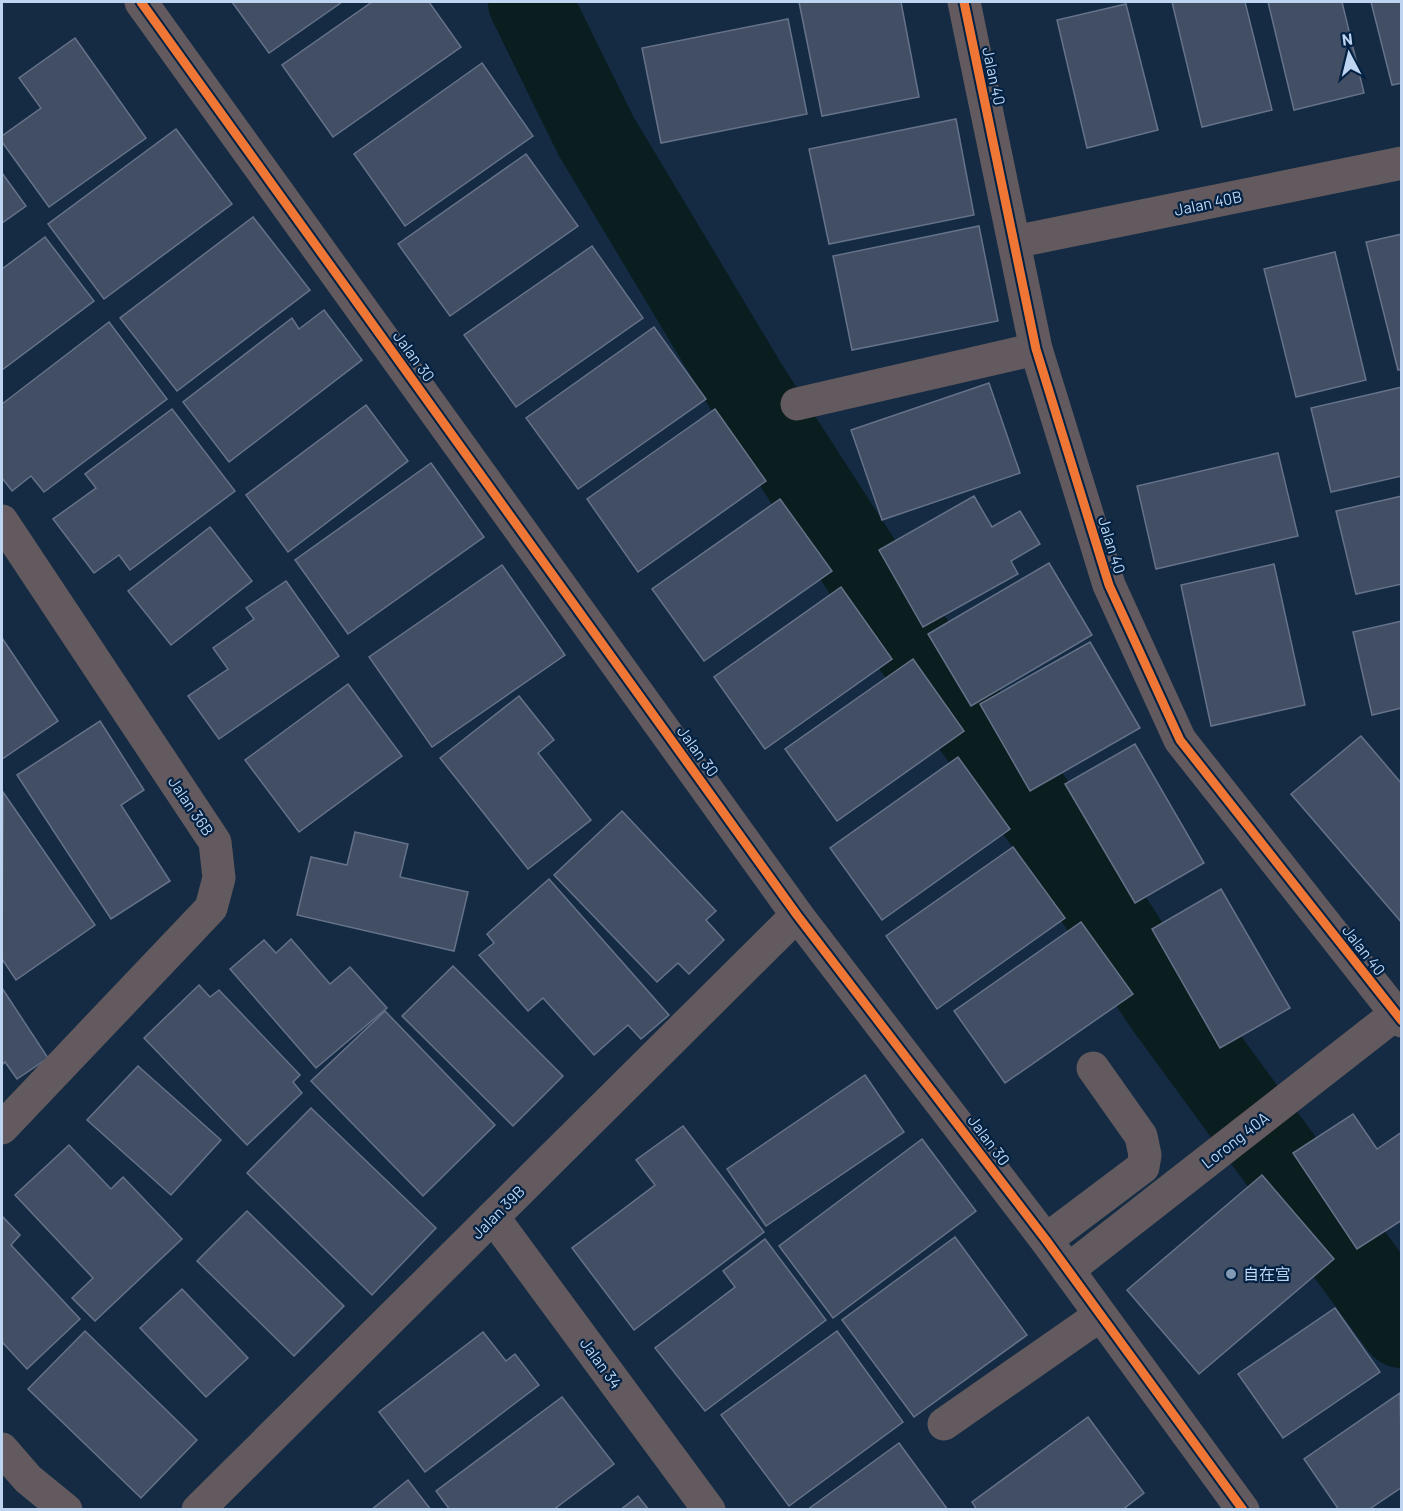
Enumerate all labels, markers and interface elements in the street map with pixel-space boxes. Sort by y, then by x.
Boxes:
north arrow [1319,24,1379,84]
text: N [1341,29,1354,49]
street label: Jalan 40 [979,45,1010,107]
street label: Jalan 40B [1172,186,1244,219]
street label: Jalan 30 [390,327,439,385]
street label: Jalan 40 [1095,514,1130,576]
street label: Jalan 30 [674,722,723,780]
street label: Jalan 36B [165,772,218,839]
street label: Jalan 40 [1339,921,1390,979]
street label: Lorong 40A [1197,1107,1272,1172]
street label: Jalan 30 [964,1111,1015,1169]
street label: Jalan 39B [467,1181,528,1242]
place label: 自在宫 [1243,1264,1291,1283]
marker: 自在宫 [1224,1267,1238,1281]
street label: Jalan 34 [577,1334,626,1392]

